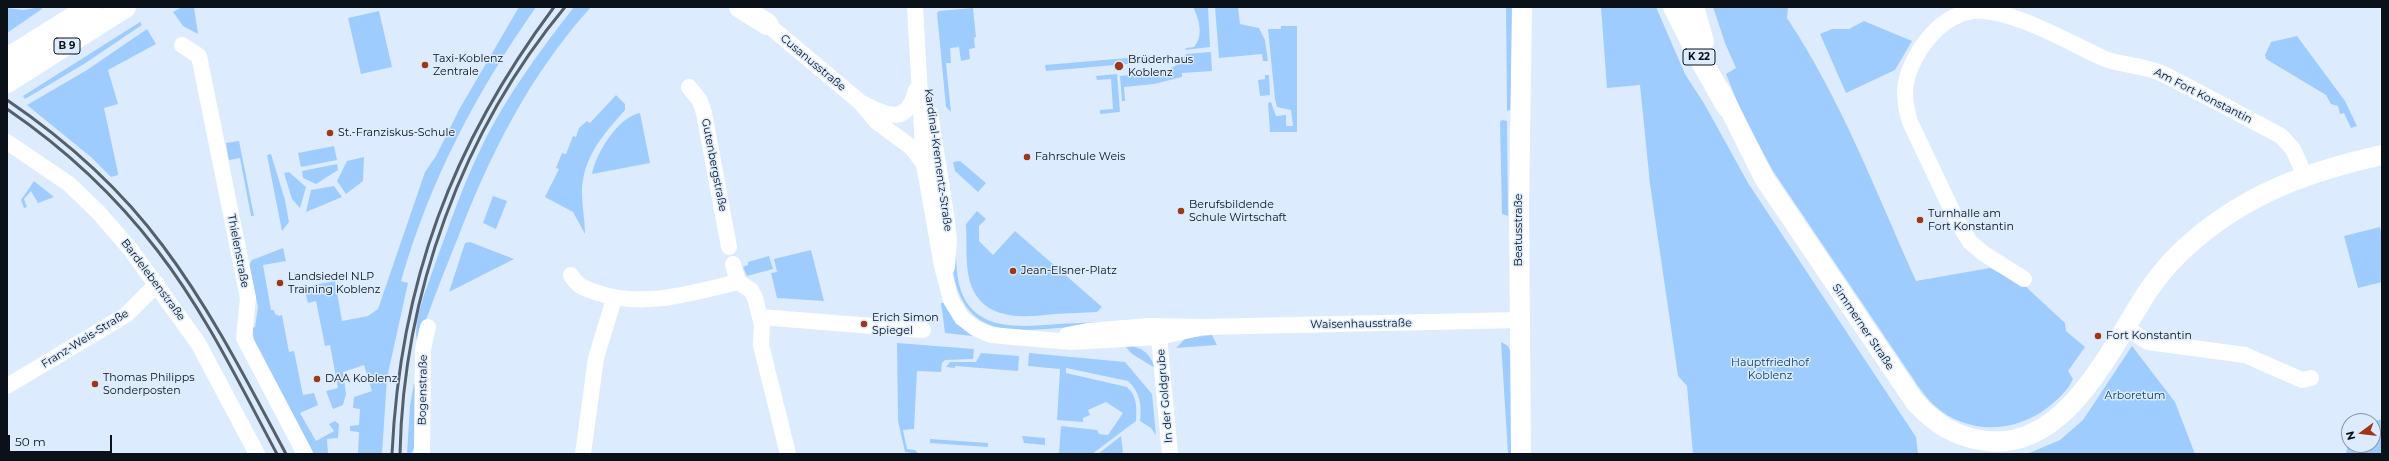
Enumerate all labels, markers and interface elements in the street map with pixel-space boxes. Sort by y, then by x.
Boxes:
street label: Cusanusstraße [778,32,848,94]
road number: B 9 [54,38,80,54]
road number: K 22 [1683,49,1715,65]
place label: Taxi-Koblenz Zentrale [433,52,503,78]
place label: Brüderhaus Koblenz [1128,53,1193,79]
marker: Taxi-Koblenz Zentrale [420,60,430,70]
marker: Brüderhaus Koblenz [1113,60,1125,72]
street label: Am Fort Konstantin [2152,66,2254,126]
street label: Kardinal-Krementz-Straße [921,88,955,232]
street label: Gutenbergstraße [699,117,729,213]
place label: St.-Franziskus-Schule [338,126,455,140]
marker: St.-Franziskus-Schule [325,128,335,138]
place label: Fahrschule Weis [1035,150,1125,164]
marker: Fahrschule Weis [1022,152,1032,162]
street label: Beatusstraße [1512,194,1526,266]
place label: Berufsbildende Schule Wirtschaft [1189,198,1287,224]
marker: Berufsbildende Schule Wirtschaft [1176,206,1186,216]
place label: Turnhalle am Fort Konstantin [1928,207,2014,233]
street label: Thielenstraße [224,213,252,289]
marker: Turnhalle am Fort Konstantin [1915,215,1925,225]
street label: Bardelebenstraße [118,237,188,323]
place label: Jean-Elsner-Platz [1021,264,1117,278]
marker: Jean-Elsner-Platz [1008,266,1018,276]
place label: Landsiedel NLP Training Koblenz [288,270,380,296]
marker: Landsiedel NLP Training Koblenz [275,278,285,288]
street label: Simmerner Straße [1829,281,1897,373]
street label: Franz-Weis-Straße [39,307,131,371]
place label: Erich Simon Spiegel [872,311,939,337]
street label: Waisenhausstraße [1310,317,1412,331]
marker: Erich Simon Spiegel [859,319,869,329]
place label: Fort Konstantin [2106,329,2192,343]
marker: Fort Konstantin [2093,331,2103,341]
street label: In der Goldgrube [1154,348,1176,444]
street label: Bogenstraße [416,354,430,426]
park label: Hauptfriedhof Koblenz [1731,356,1809,382]
place label: Thomas Philipps Sonderposten [103,371,195,397]
place label: DAA Koblenz [325,372,397,386]
marker: DAA Koblenz [312,374,322,384]
marker: Thomas Philipps Sonderposten [90,379,100,389]
park label: Arboretum [2104,389,2166,403]
north arrow [2341,413,2381,453]
scale bar [10,427,114,453]
text: N [2342,430,2358,442]
text: 50 m [15,434,46,449]

